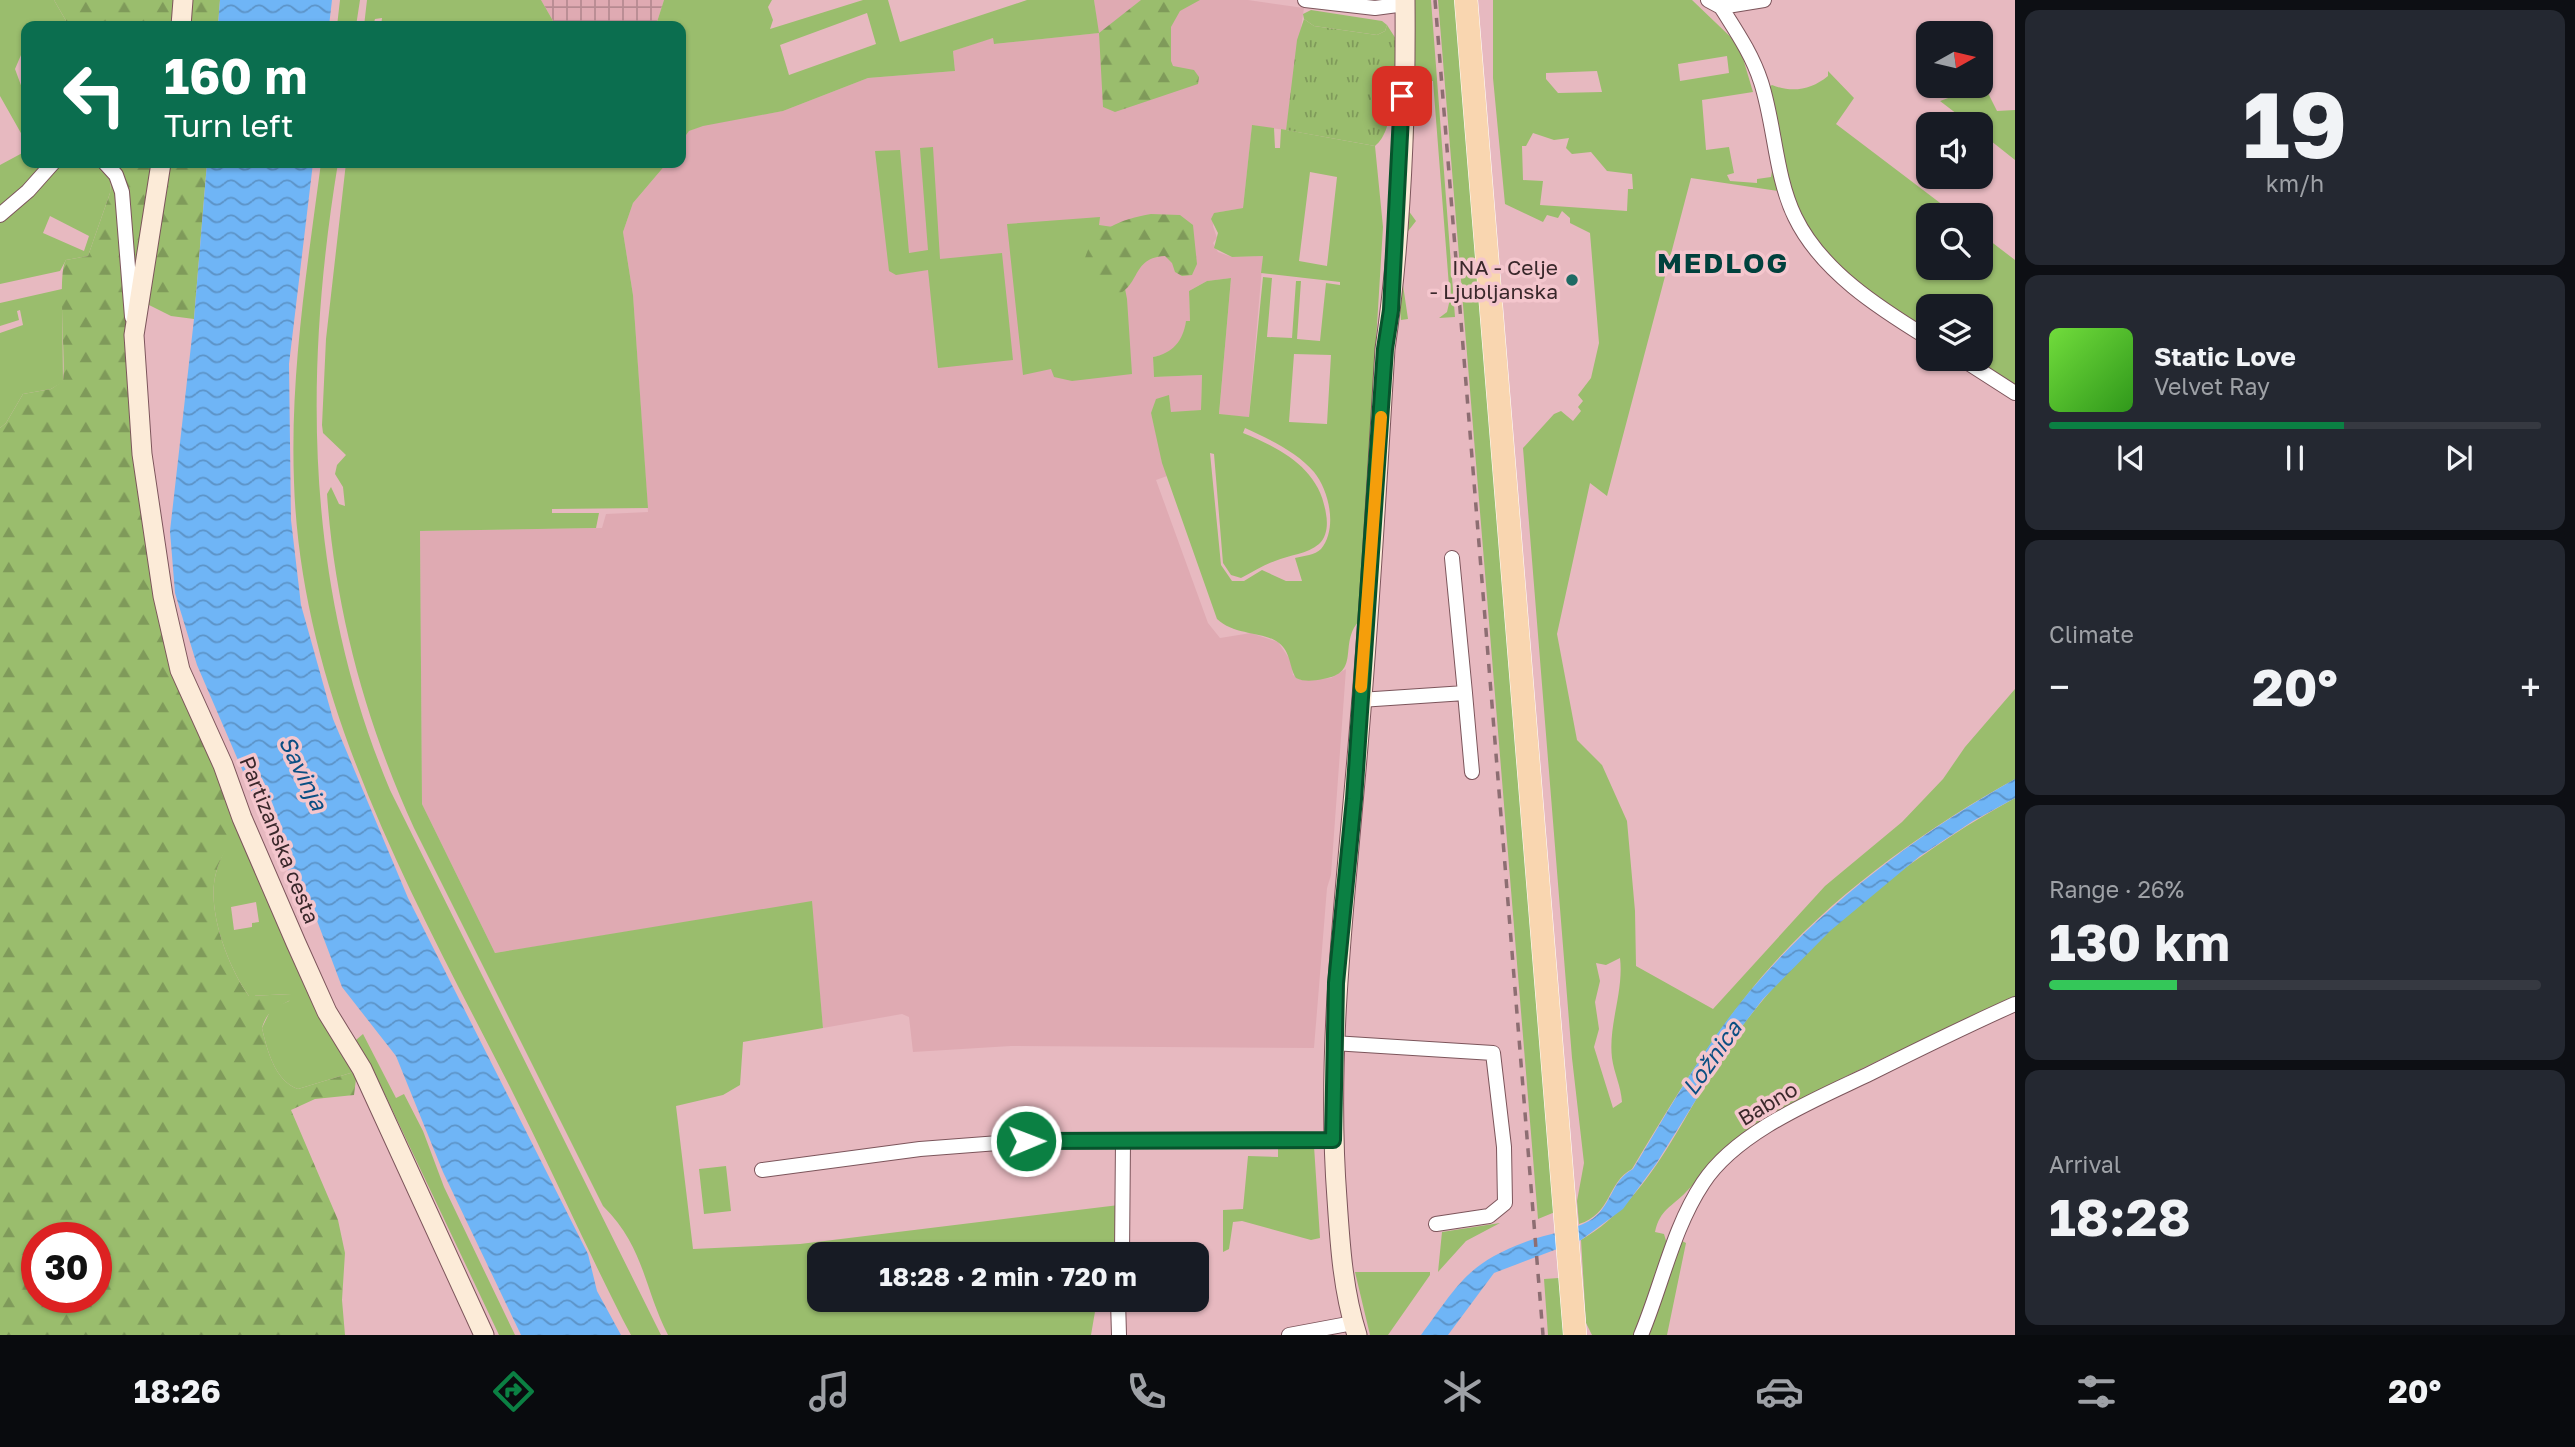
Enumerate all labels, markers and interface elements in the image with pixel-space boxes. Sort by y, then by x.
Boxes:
north arrow [1916,21,1993,98]
map controls [1916,21,1993,371]
text: 160 m [164,46,307,105]
icon: left [49,49,140,140]
pin [1372,66,1432,126]
text: 19 [2243,69,2347,178]
icon: arrive [1383,77,1421,115]
text: Turn left [164,106,293,144]
button: sound [1916,112,1993,189]
text: km/h [2266,169,2324,197]
button: search [1916,203,1993,280]
district label: MEDLOG [1657,246,1789,279]
place label: INA - Celje - Ljubljanska [1430,254,1558,304]
marker: INA - Celje - Ljubljanska [1564,272,1580,288]
button: layers [1916,294,1993,371]
text: Static Love [2154,341,2296,372]
text: Velvet Ray [2154,372,2270,400]
icon: previous [2112,439,2150,477]
icon: pause [2276,439,2314,477]
icon: next [2440,439,2478,477]
text: Climate [2049,620,2134,648]
text: 20° [2252,655,2338,717]
text: − [2049,664,2070,709]
text: + [2520,664,2541,709]
water label: Savinja [274,731,334,815]
street label: Partizanska cesta [234,752,325,927]
text: Range · 26% [2049,875,2184,903]
text: 130 km [2049,910,2230,972]
water label: Ložnica [1676,1014,1747,1100]
street label: Babno [1733,1075,1802,1131]
position arrow [989,1104,1063,1178]
text: Arrival [2049,1150,2121,1178]
text: 18:28 [2049,1185,2191,1247]
speed limit sign: 30 [21,1222,112,1313]
text: 18:28 · 2 min · 720 m [879,1261,1137,1292]
icon: directions [489,1367,538,1416]
icon: music [805,1367,854,1416]
icon: phone [1122,1367,1171,1416]
icon: climate [1438,1367,1487,1416]
icon: car [1755,1367,1804,1416]
icon: filters [2072,1367,2121,1416]
text: 18:26 [134,1372,221,1410]
text: 20° [2388,1372,2441,1410]

